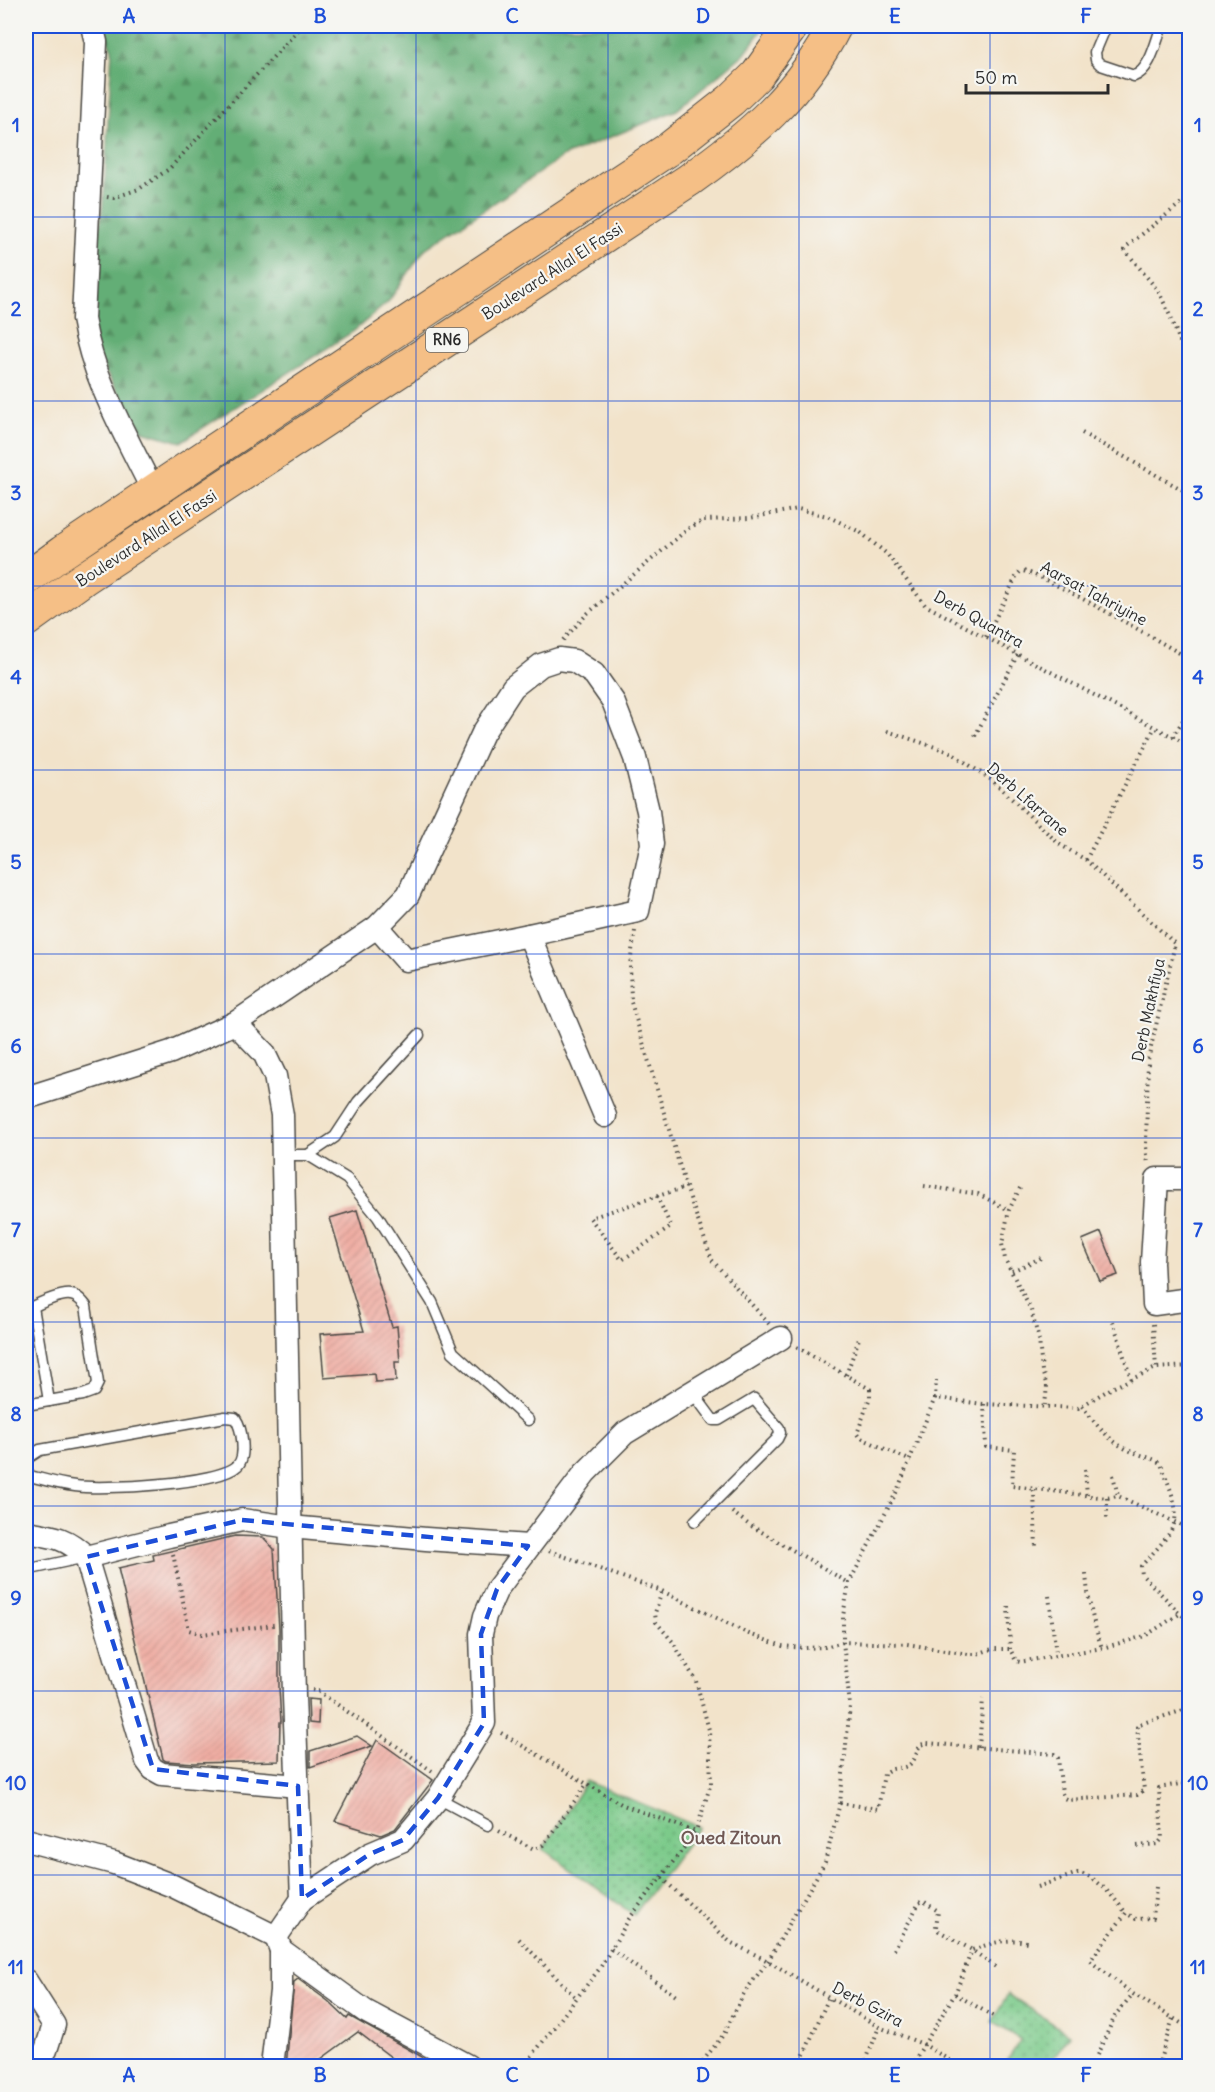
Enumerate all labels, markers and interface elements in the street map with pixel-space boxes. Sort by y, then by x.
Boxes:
text: A [123,3,136,28]
text: B [313,3,327,28]
text: C [505,3,519,28]
text: D [696,3,710,28]
text: E [889,3,901,28]
text: F [1080,3,1092,28]
scale bar [966,57,1108,95]
text: 50 m [975,66,1017,89]
text: 1 [12,112,20,137]
text: 1 [1194,112,1202,137]
street label: Boulevard Allal El Fassi [478,218,626,324]
text: 2 [11,296,22,321]
text: 2 [1193,296,1204,321]
road number: RN6 [426,328,468,352]
text: 3 [10,480,22,505]
text: 3 [1192,480,1204,505]
street label: Boulevard Allal El Fassi [72,485,220,591]
street label: Aarsat Tahriyine [1037,556,1151,630]
street label: Derb Quantra [931,586,1027,652]
text: 4 [10,664,22,689]
text: 4 [1192,664,1204,689]
street label: Derb Lfarrane [983,758,1073,840]
text: 5 [10,849,22,874]
text: 5 [1192,849,1204,874]
street label: Derb Makhfiya [1127,956,1169,1064]
text: 6 [10,1033,22,1058]
text: 6 [1192,1033,1204,1058]
text: 7 [11,1217,21,1242]
text: 7 [1193,1217,1203,1242]
text: 8 [10,1401,22,1426]
text: 8 [1192,1401,1204,1426]
text: 9 [10,1585,22,1610]
text: 9 [1192,1585,1204,1610]
text: 10 [5,1770,27,1795]
text: 10 [1187,1770,1209,1795]
district label: Oued Zitoun [681,1826,782,1849]
text: 11 [8,1954,24,1979]
text: 11 [1190,1954,1206,1979]
street label: Derb Gzira [829,1977,907,2031]
text: A [123,2062,136,2087]
text: B [313,2062,327,2087]
text: C [505,2062,519,2087]
text: D [696,2062,710,2087]
text: E [889,2062,901,2087]
text: F [1080,2062,1092,2087]

